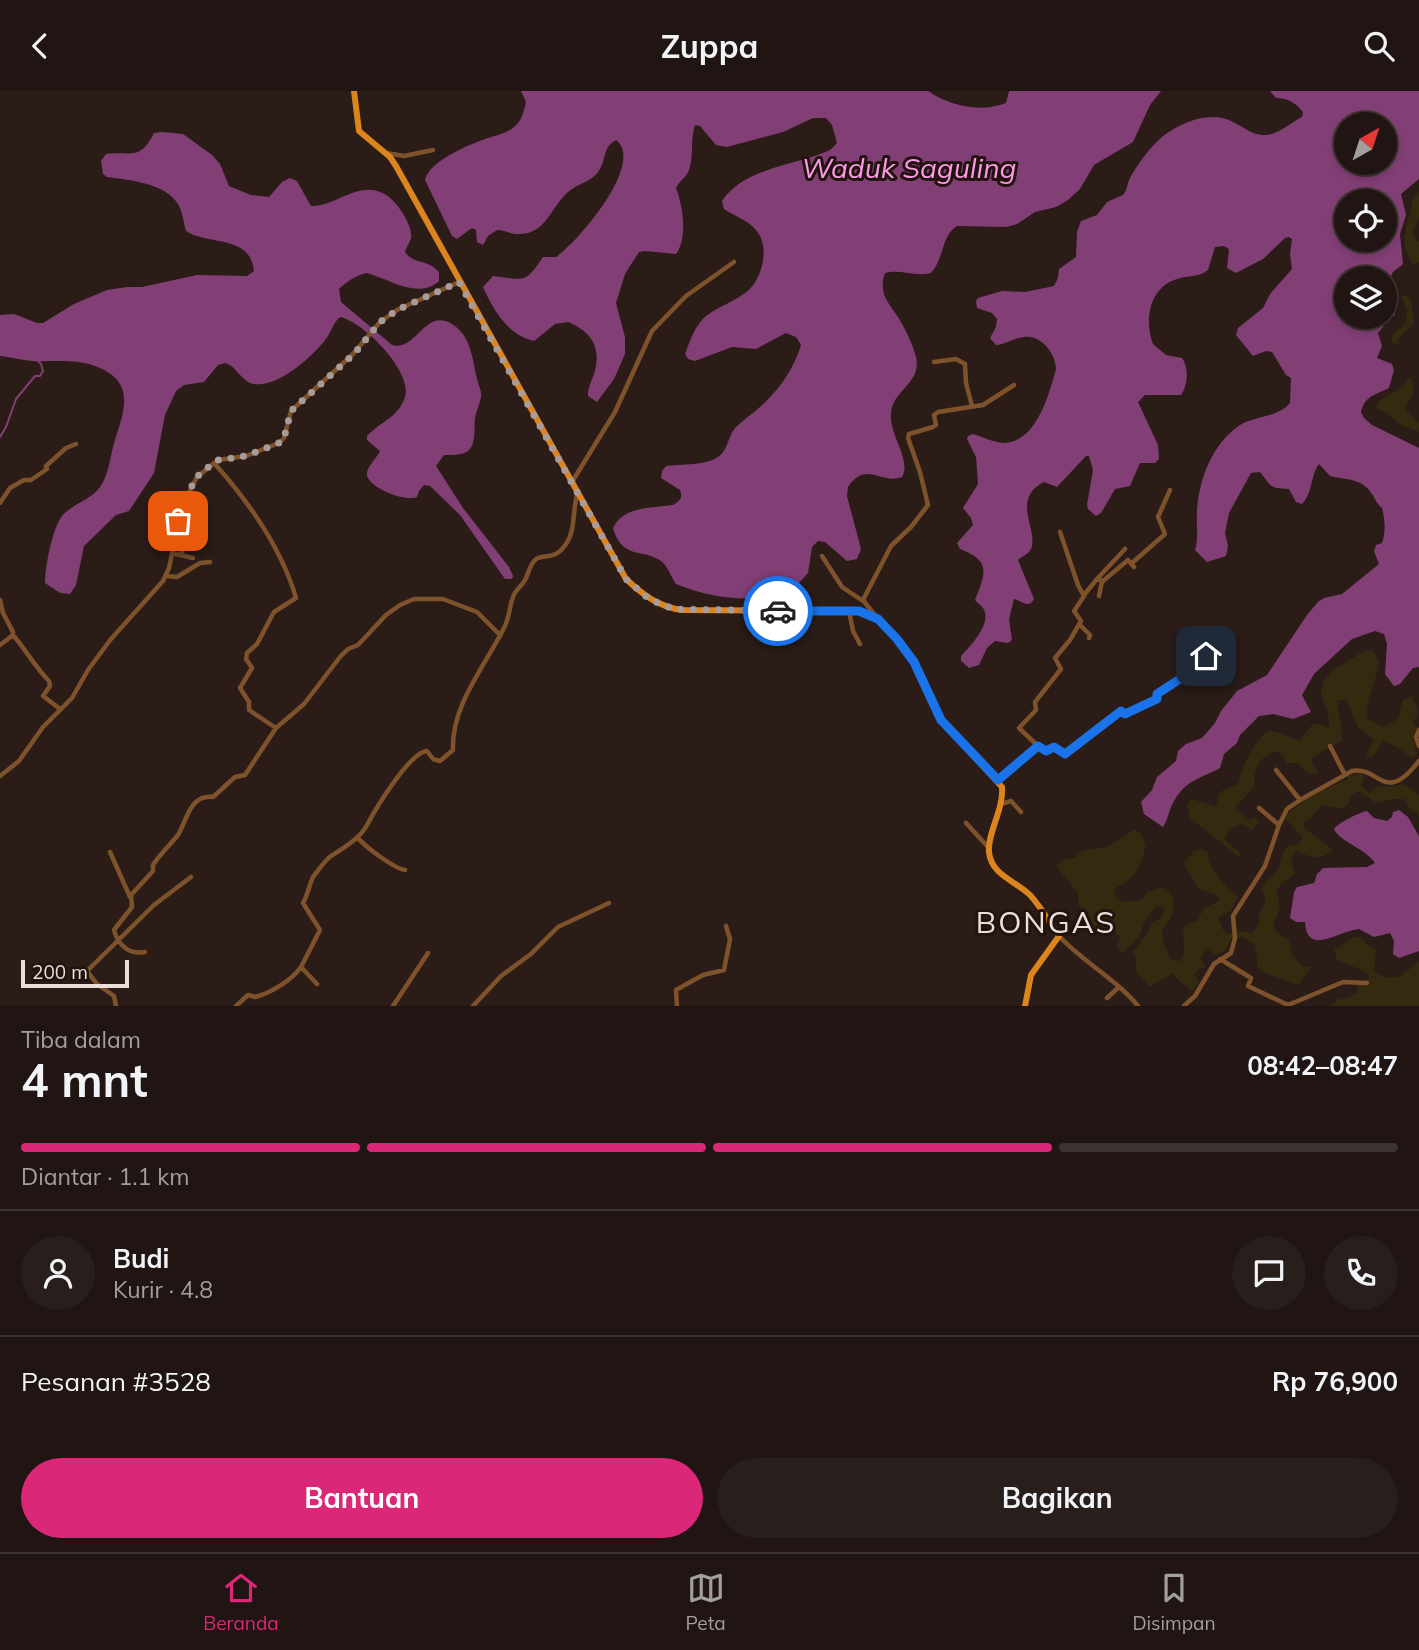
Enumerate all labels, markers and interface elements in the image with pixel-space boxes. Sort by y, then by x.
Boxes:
text: Zuppa [661,26,758,66]
icon: back [21,27,59,65]
icon: search [1360,27,1398,65]
north arrow [1334,112,1396,175]
map controls [1334,112,1397,329]
water label: Waduk Saguling [802,150,1017,185]
button: locate [1334,189,1397,252]
button: layers [1334,266,1397,329]
pin [148,491,208,551]
icon: bag [159,502,197,540]
courier [743,576,813,646]
icon: car [759,592,797,630]
pin [1176,626,1236,686]
icon: home [1187,637,1225,675]
district label: BONGAS [976,903,1116,941]
scale bar [21,957,130,989]
text: 200 m [32,960,88,984]
text: Tiba dalam [21,1025,141,1054]
text: 08:42–08:47 [1247,1049,1398,1082]
text: 4 mnt [21,1051,148,1109]
text: Diantar · 1.1 km [21,1162,189,1191]
button: person [21,1236,95,1310]
button: chat [1232,1236,1306,1310]
button: phone [1324,1236,1398,1310]
text: Budi [113,1242,169,1275]
text: Kurir · 4.8 [113,1275,213,1304]
text: Pesanan #3528 [21,1365,211,1398]
text: Rp 76,900 [1272,1365,1398,1398]
button: Bantuan [21,1458,703,1538]
button: Bagikan [717,1458,1398,1538]
tab: Beranda [203,1569,279,1635]
tab: Peta [685,1569,726,1635]
tab: Disimpan [1132,1569,1216,1635]

